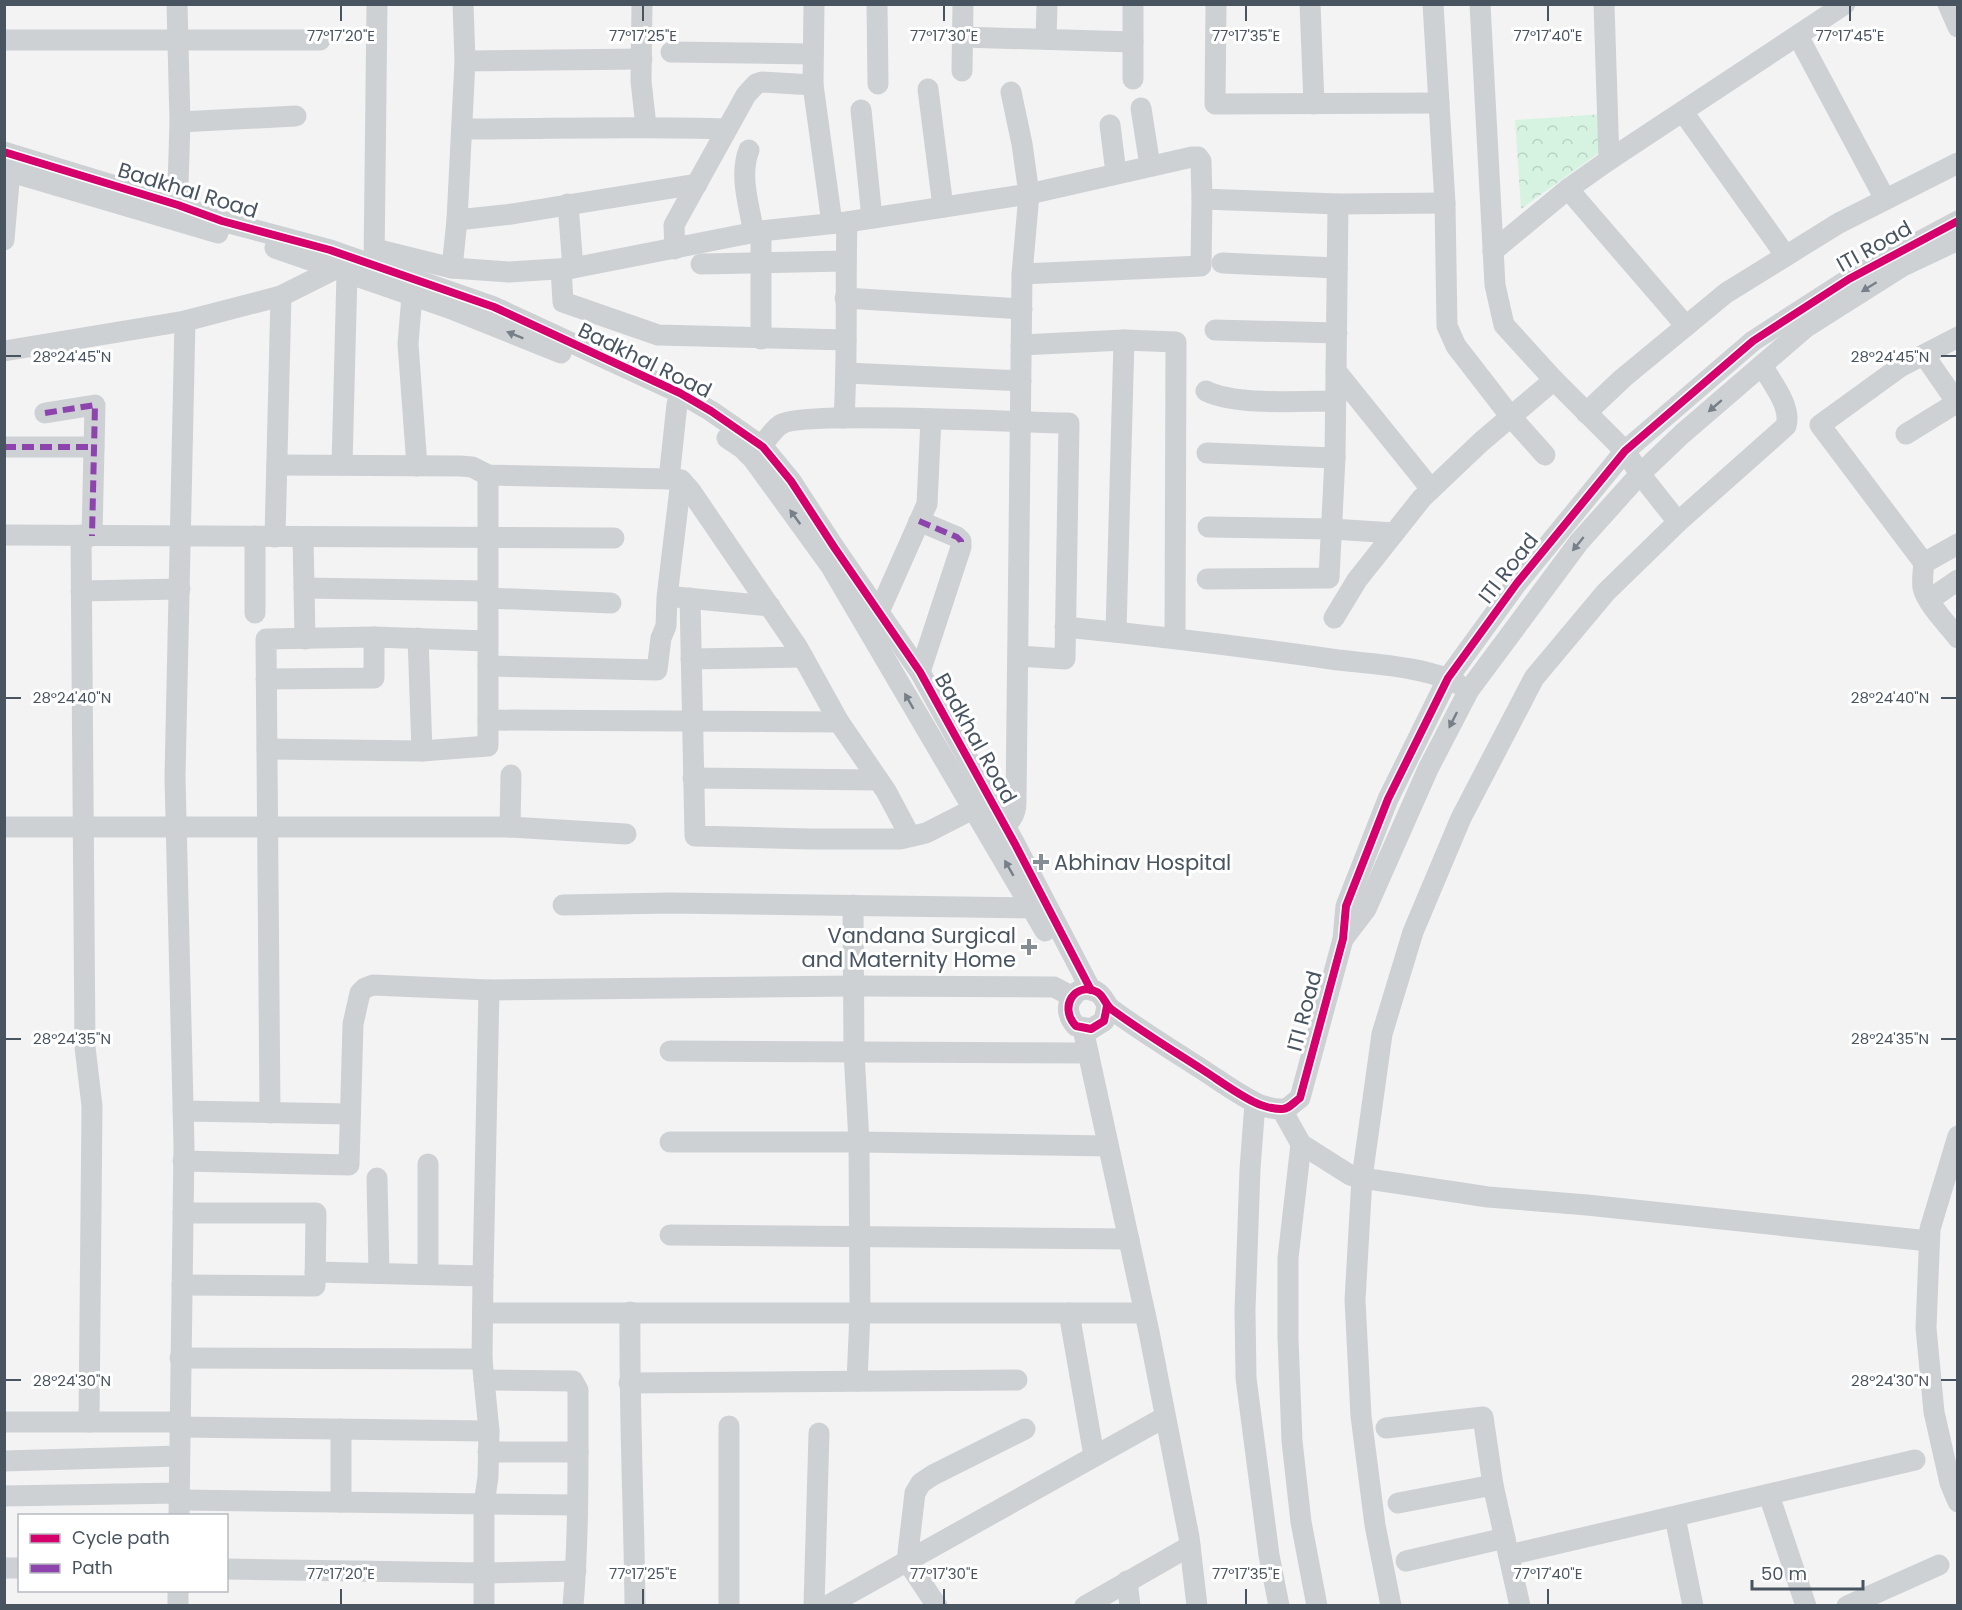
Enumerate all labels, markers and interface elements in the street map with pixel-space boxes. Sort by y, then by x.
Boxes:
text: 77°17'20"E [307,25,375,46]
text: 77°17'25"E [609,25,677,46]
text: 77°17'30"E [910,25,978,46]
text: 77°17'35"E [1212,25,1280,46]
text: 77°17'40"E [1514,25,1582,46]
text: 77°17'45"E [1816,25,1884,46]
street label: Badkhal Road [114,155,262,225]
street label: ITI Road [1831,213,1917,279]
one-way arrow [1861,282,1877,293]
street label: Badkhal Road [573,315,717,405]
one-way arrow [506,330,524,339]
text: 28°24'45"N [33,346,111,367]
text: 28°24'45"N [1851,346,1929,367]
one-way arrow [1708,399,1723,412]
one-way arrow [789,510,801,526]
street label: ITI Road [1471,527,1545,609]
one-way arrow [1572,536,1585,552]
street label: Badkhal Road [928,668,1024,808]
text: 28°24'40"N [33,687,111,708]
text: 28°24'40"N [1851,687,1929,708]
one-way arrow [905,692,915,709]
one-way arrow [1449,712,1458,729]
place label: Abhinav Hospital [1054,848,1231,877]
marker: Abhinav Hospital [1032,853,1050,871]
one-way arrow [1004,859,1014,876]
place label: Vandana Surgical and Maternity Home [801,921,1016,974]
marker: Vandana Surgical and Maternity Home [1020,938,1038,956]
street label: ITI Road [1279,968,1329,1054]
text: 28°24'35"N [33,1028,111,1049]
text: 28°24'35"N [1851,1028,1929,1049]
text: 28°24'30"N [33,1370,111,1391]
text: 28°24'30"N [1851,1370,1929,1391]
legend [18,1514,228,1592]
text: Cycle path [72,1525,170,1550]
scale bar [1752,1553,1863,1591]
text: Path [72,1555,113,1580]
text: 50 m [1761,1561,1807,1586]
text: 77°17'20"E [307,1563,375,1584]
text: 77°17'25"E [609,1563,677,1584]
text: 77°17'30"E [910,1563,978,1584]
text: 77°17'35"E [1212,1563,1280,1584]
text: 77°17'40"E [1514,1563,1582,1584]

